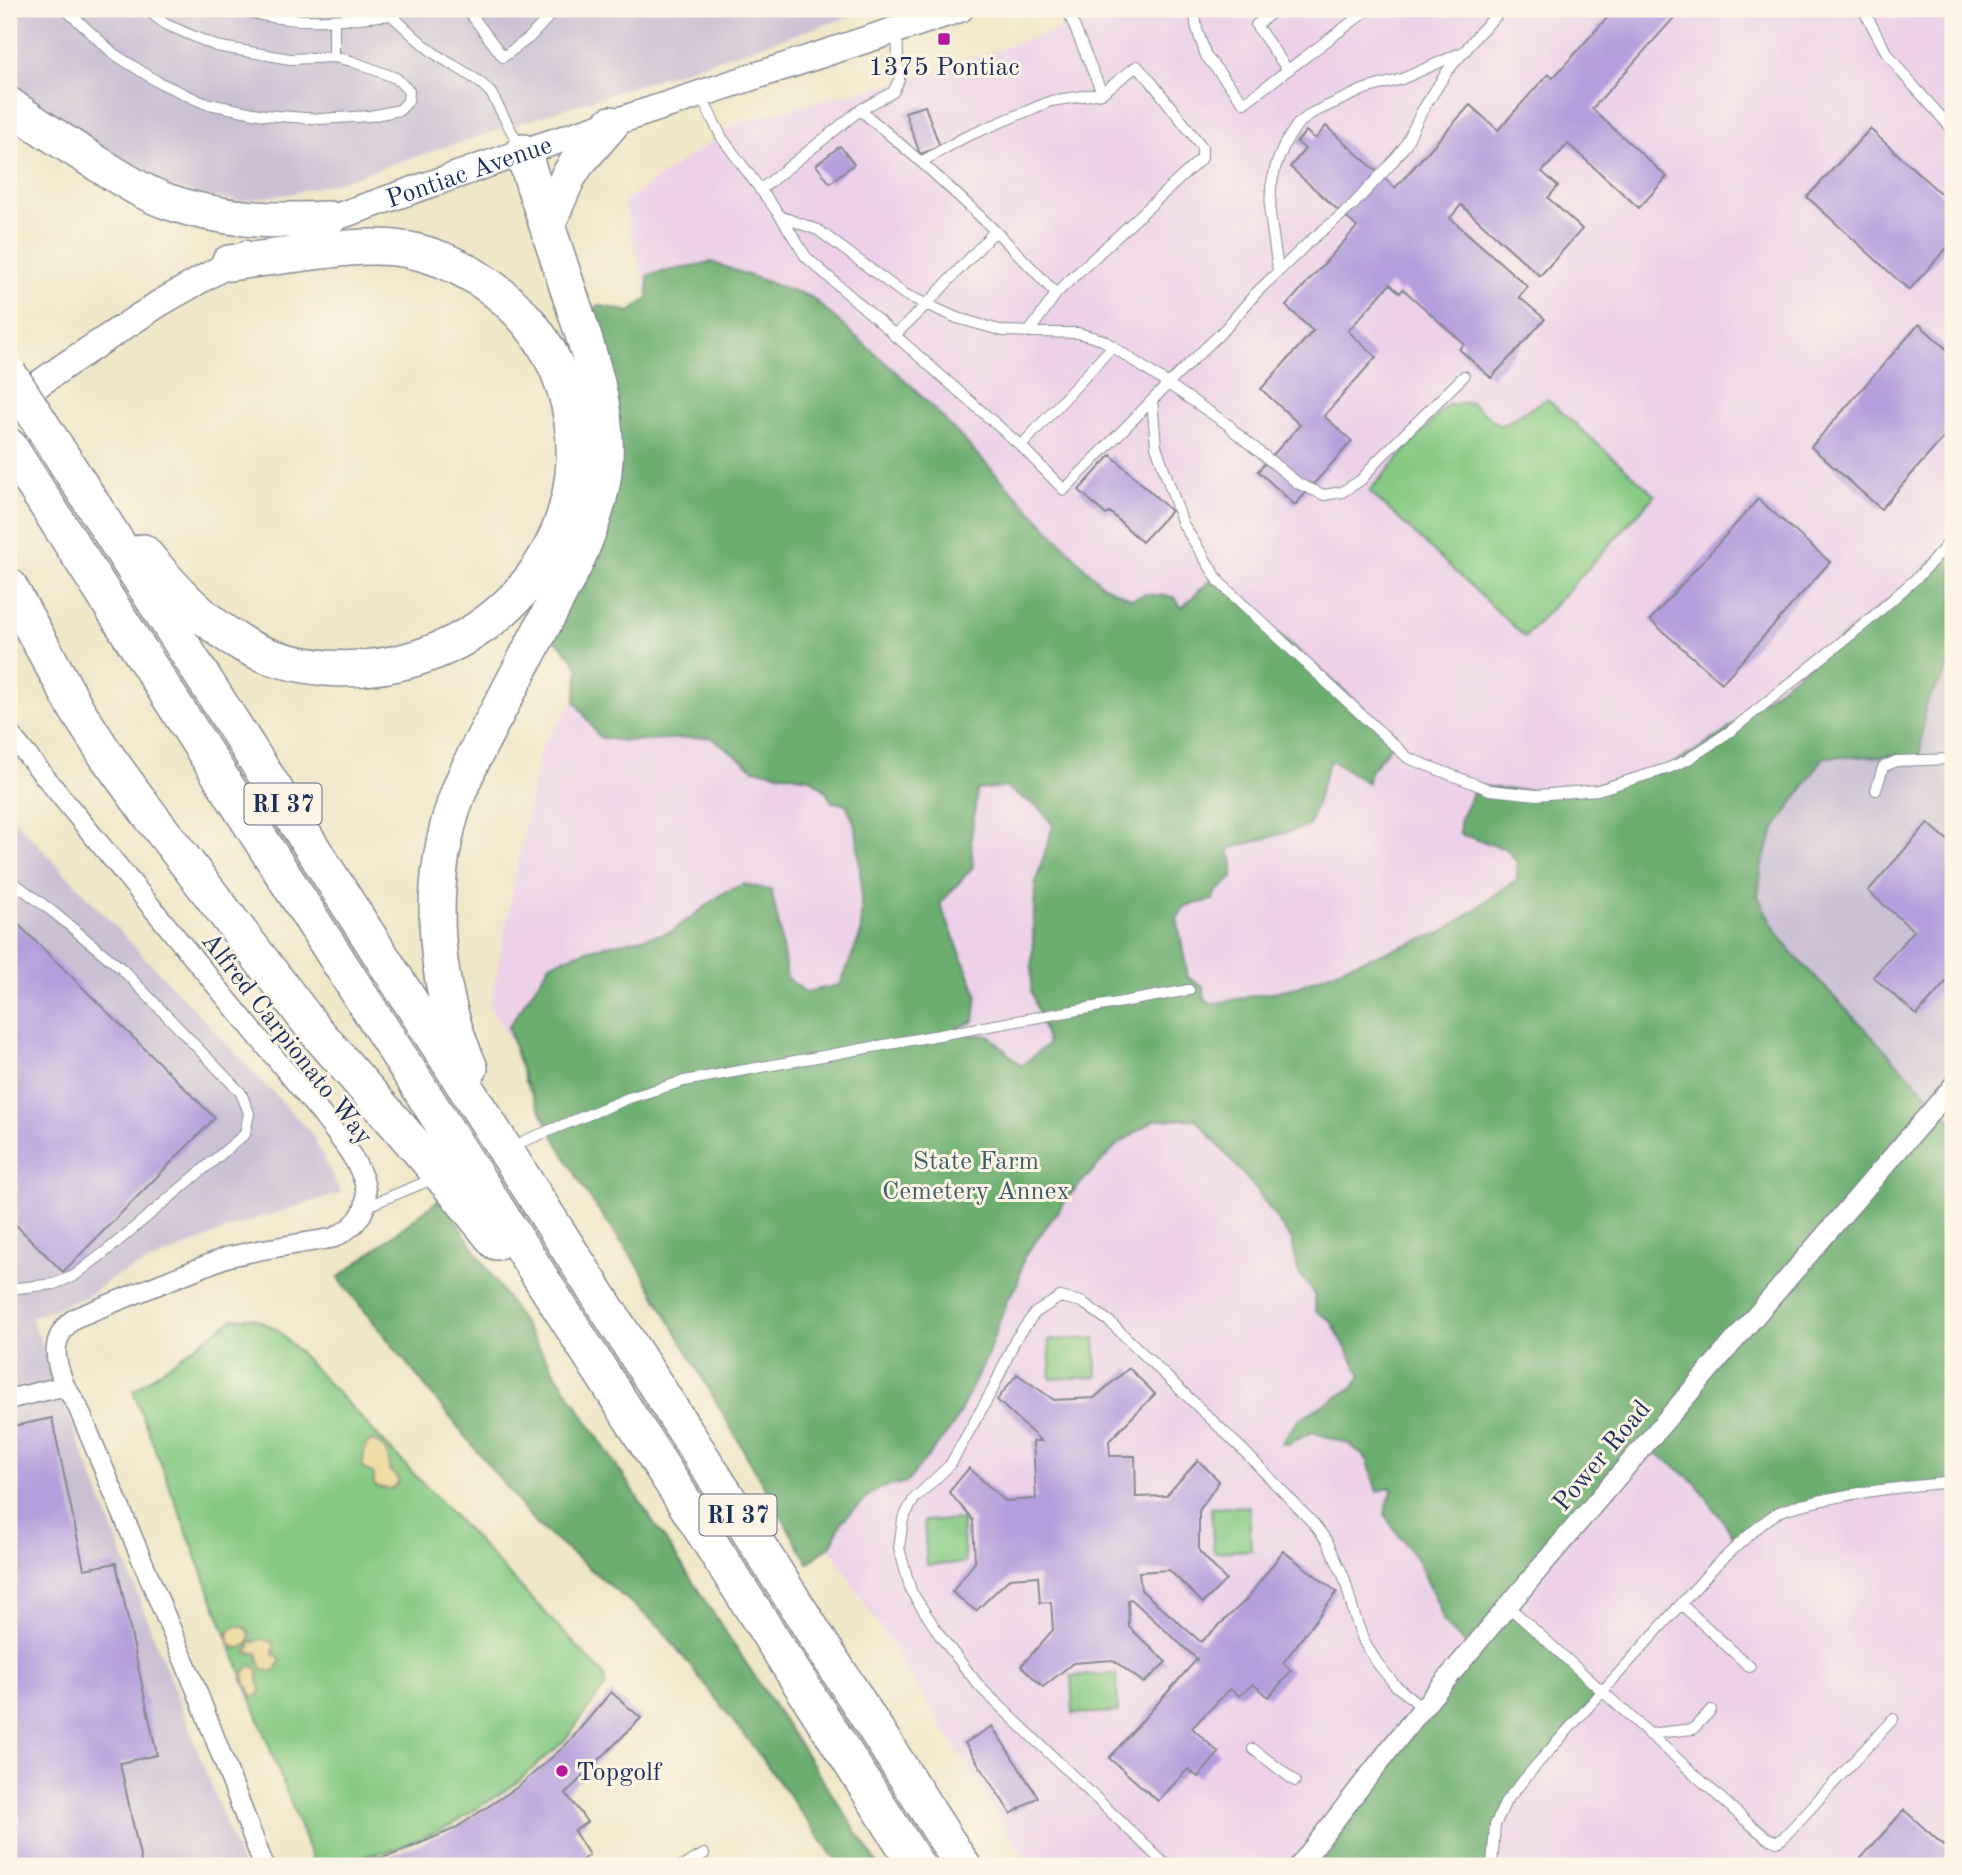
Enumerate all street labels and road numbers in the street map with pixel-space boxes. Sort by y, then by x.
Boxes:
street label: Pontiac Avenue [383,132,555,214]
road number: RI 37 [244,784,322,824]
street label: Alfred Carpionato Way [196,928,377,1150]
street label: Power Road [1549,1396,1656,1517]
road number: RI 37 [700,1494,776,1535]

